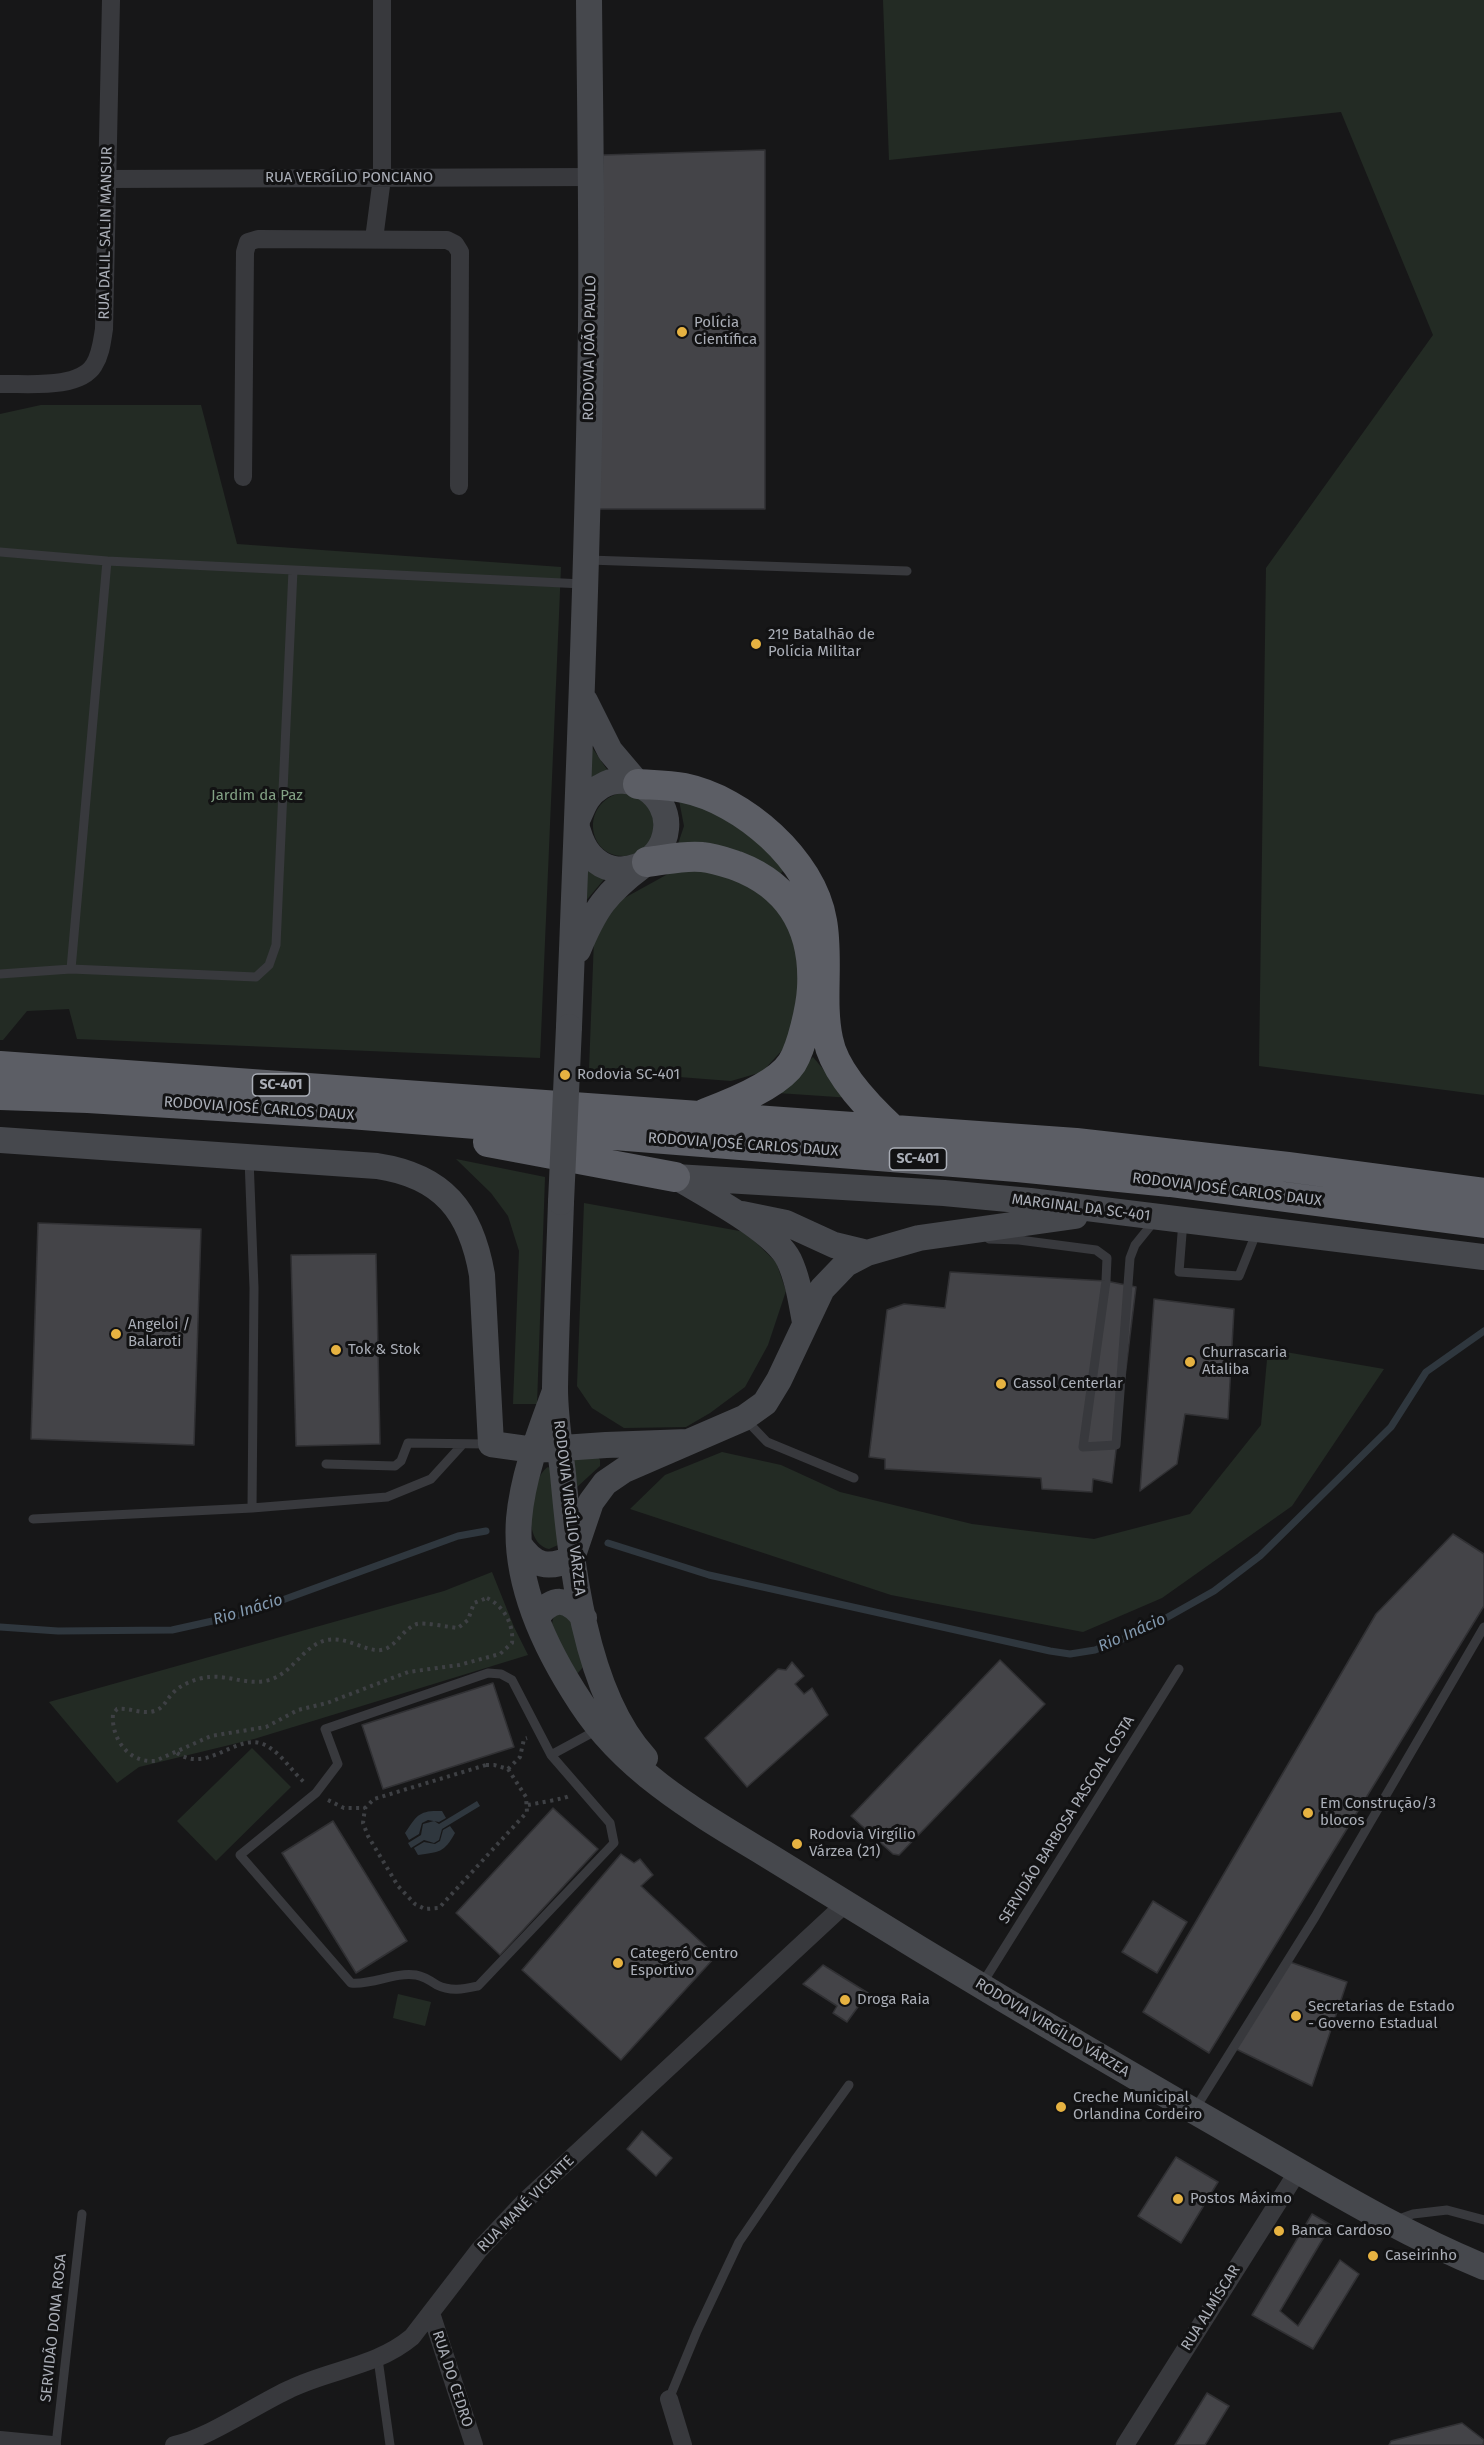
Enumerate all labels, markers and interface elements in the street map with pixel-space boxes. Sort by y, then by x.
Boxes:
street label: RUA DALIL SALIN MANSUR [95,146,117,320]
street label: RUA VERGÍLIO PONCIANO [265,169,433,187]
street label: RODOVIA JOÃO PAULO [580,275,600,421]
place label: Polícia Científica [694,314,757,349]
marker: Polícia Científica [675,325,689,339]
place label: 21º Batalhão de Polícia Militar [768,626,875,661]
marker: 21º Batalhão de Polícia Militar [749,637,763,651]
park label: Jardim da Paz [211,787,303,805]
place label: Rodovia SC-401 [577,1066,680,1084]
marker: Rodovia SC-401 [558,1068,572,1082]
road number: SC-401 [252,1074,310,1096]
street label: RODOVIA JOSÉ CARLOS DAUX [163,1093,355,1125]
street label: RODOVIA JOSÉ CARLOS DAUX [647,1129,839,1161]
road number: SC-401 [890,1148,946,1170]
street label: RODOVIA JOSÉ CARLOS DAUX [1131,1169,1323,1211]
street label: MARGINAL DA SC-401 [1011,1191,1151,1225]
place label: Angeloi / Balaroti [128,1316,190,1351]
marker: Angeloi / Balaroti [109,1327,123,1341]
place label: Tok & Stok [348,1341,420,1359]
marker: Tok & Stok [329,1343,343,1357]
place label: Churrascaria Ataliba [1202,1344,1287,1379]
marker: Churrascaria Ataliba [1183,1355,1197,1369]
place label: Cassol Centerlar [1013,1375,1123,1393]
marker: Cassol Centerlar [994,1377,1008,1391]
street label: RODOVIA VIRGÍLIO VÁRZEA [549,1419,589,1597]
water label: Rio Inácio [211,1590,285,1630]
water label: Rio Inácio [1095,1610,1169,1656]
street label: SERVIDÃO BARBOSA PASCOAL COSTA [995,1713,1139,1927]
place label: Em Construção/3 blocos [1320,1795,1436,1830]
marker: Em Construção/3 blocos [1301,1806,1315,1820]
place label: Rodovia Virgílio Várzea (21) [809,1826,916,1861]
marker: Rodovia Virgílio Várzea (21) [790,1837,804,1851]
place label: Categeró Centro Esportivo [630,1945,738,1980]
marker: Categeró Centro Esportivo [611,1956,625,1970]
street label: RODOVIA VIRGÍLIO VÁRZEA [972,1975,1132,2081]
place label: Droga Raia [857,1991,930,2009]
marker: Droga Raia [838,1993,852,2007]
place label: Secretarias de Estado - Governo Estadual [1308,1998,1455,2033]
marker: Secretarias de Estado - Governo Estadual [1289,2009,1303,2023]
place label: Creche Municipal Orlandina Cordeiro [1073,2089,1202,2124]
marker: Creche Municipal Orlandina Cordeiro [1054,2100,1068,2114]
street label: RUA MANÉ VICENTE [474,2152,578,2256]
place label: Postos Máximo [1190,2190,1292,2208]
marker: Postos Máximo [1171,2192,1185,2206]
place label: Banca Cardoso [1291,2222,1391,2240]
marker: Banca Cardoso [1272,2224,1286,2238]
place label: Caseirinho [1385,2247,1457,2265]
marker: Caseirinho [1366,2249,1380,2263]
street label: SERVIDÃO DONA ROSA [37,2253,71,2403]
street label: RUA ALMÍSCAR [1178,2262,1244,2354]
street label: RUA DO CEDRO [428,2328,476,2430]

